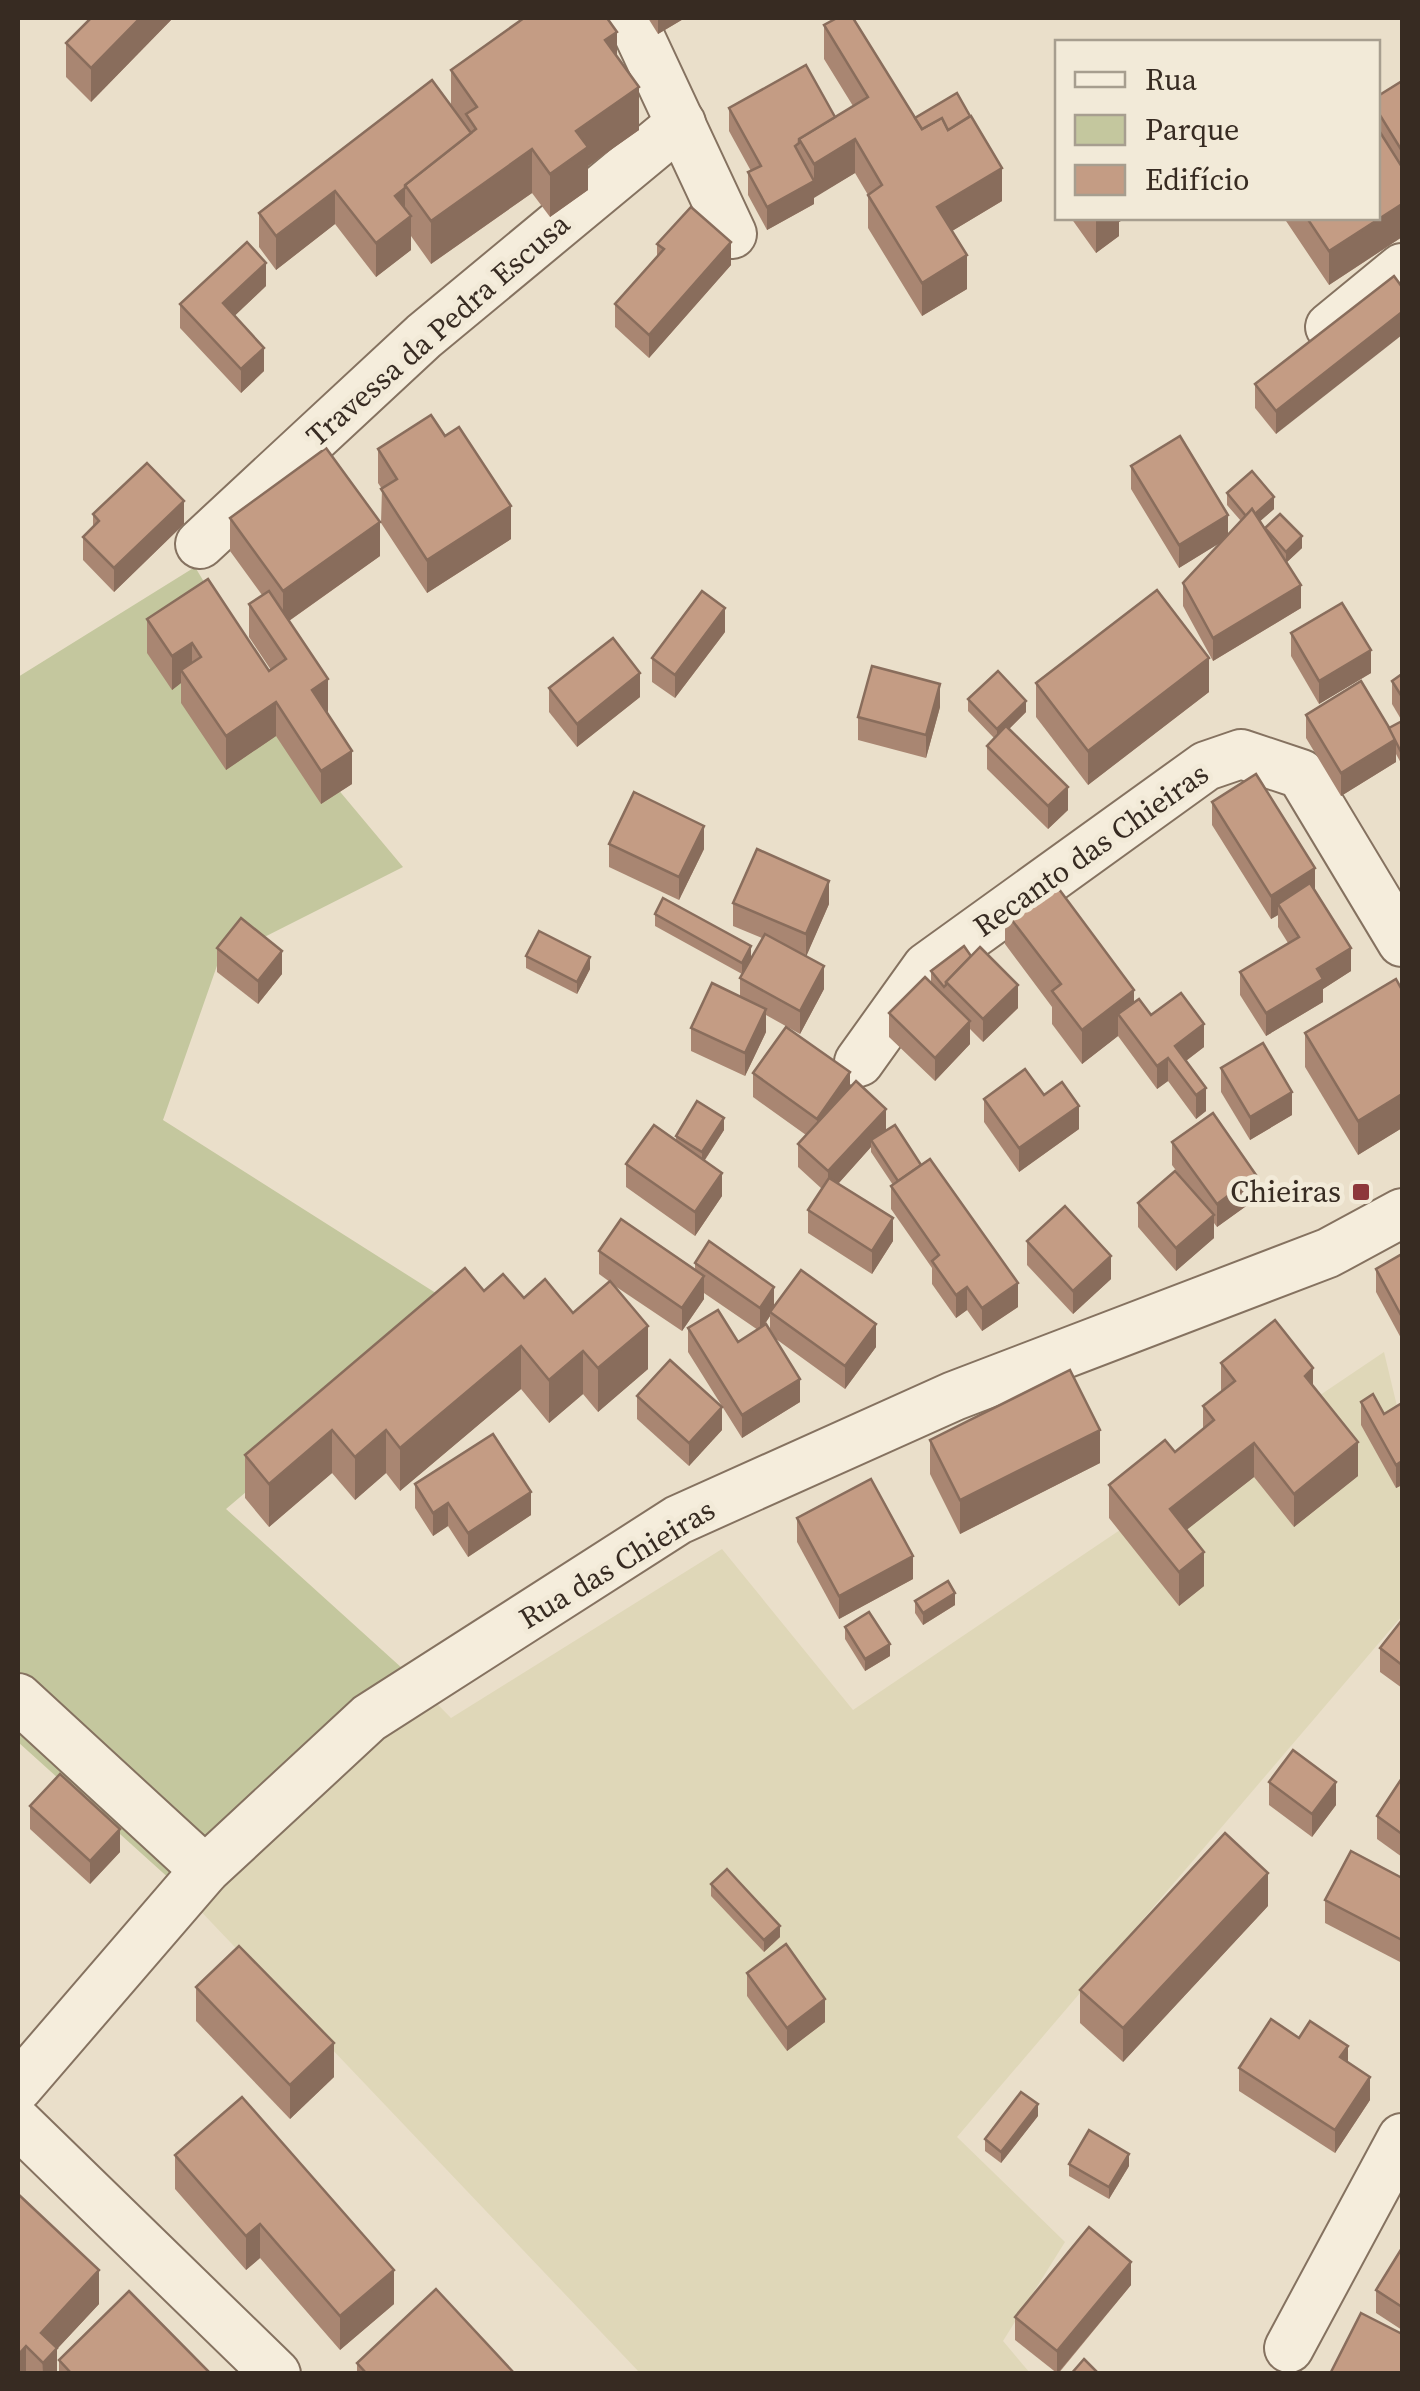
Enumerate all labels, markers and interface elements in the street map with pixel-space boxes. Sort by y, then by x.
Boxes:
legend [1055,40,1380,220]
text: Rua [1145,59,1198,100]
text: Parque [1145,109,1239,150]
text: Edifício [1145,159,1250,200]
street label: Travessa da Pedra Escusa [297,203,579,456]
street label: Recanto das Chieiras [965,753,1216,946]
place label: Chieiras [1230,1171,1341,1212]
marker: Chieiras [1350,1181,1372,1203]
street label: Rua das Chieiras [511,1489,722,1638]

